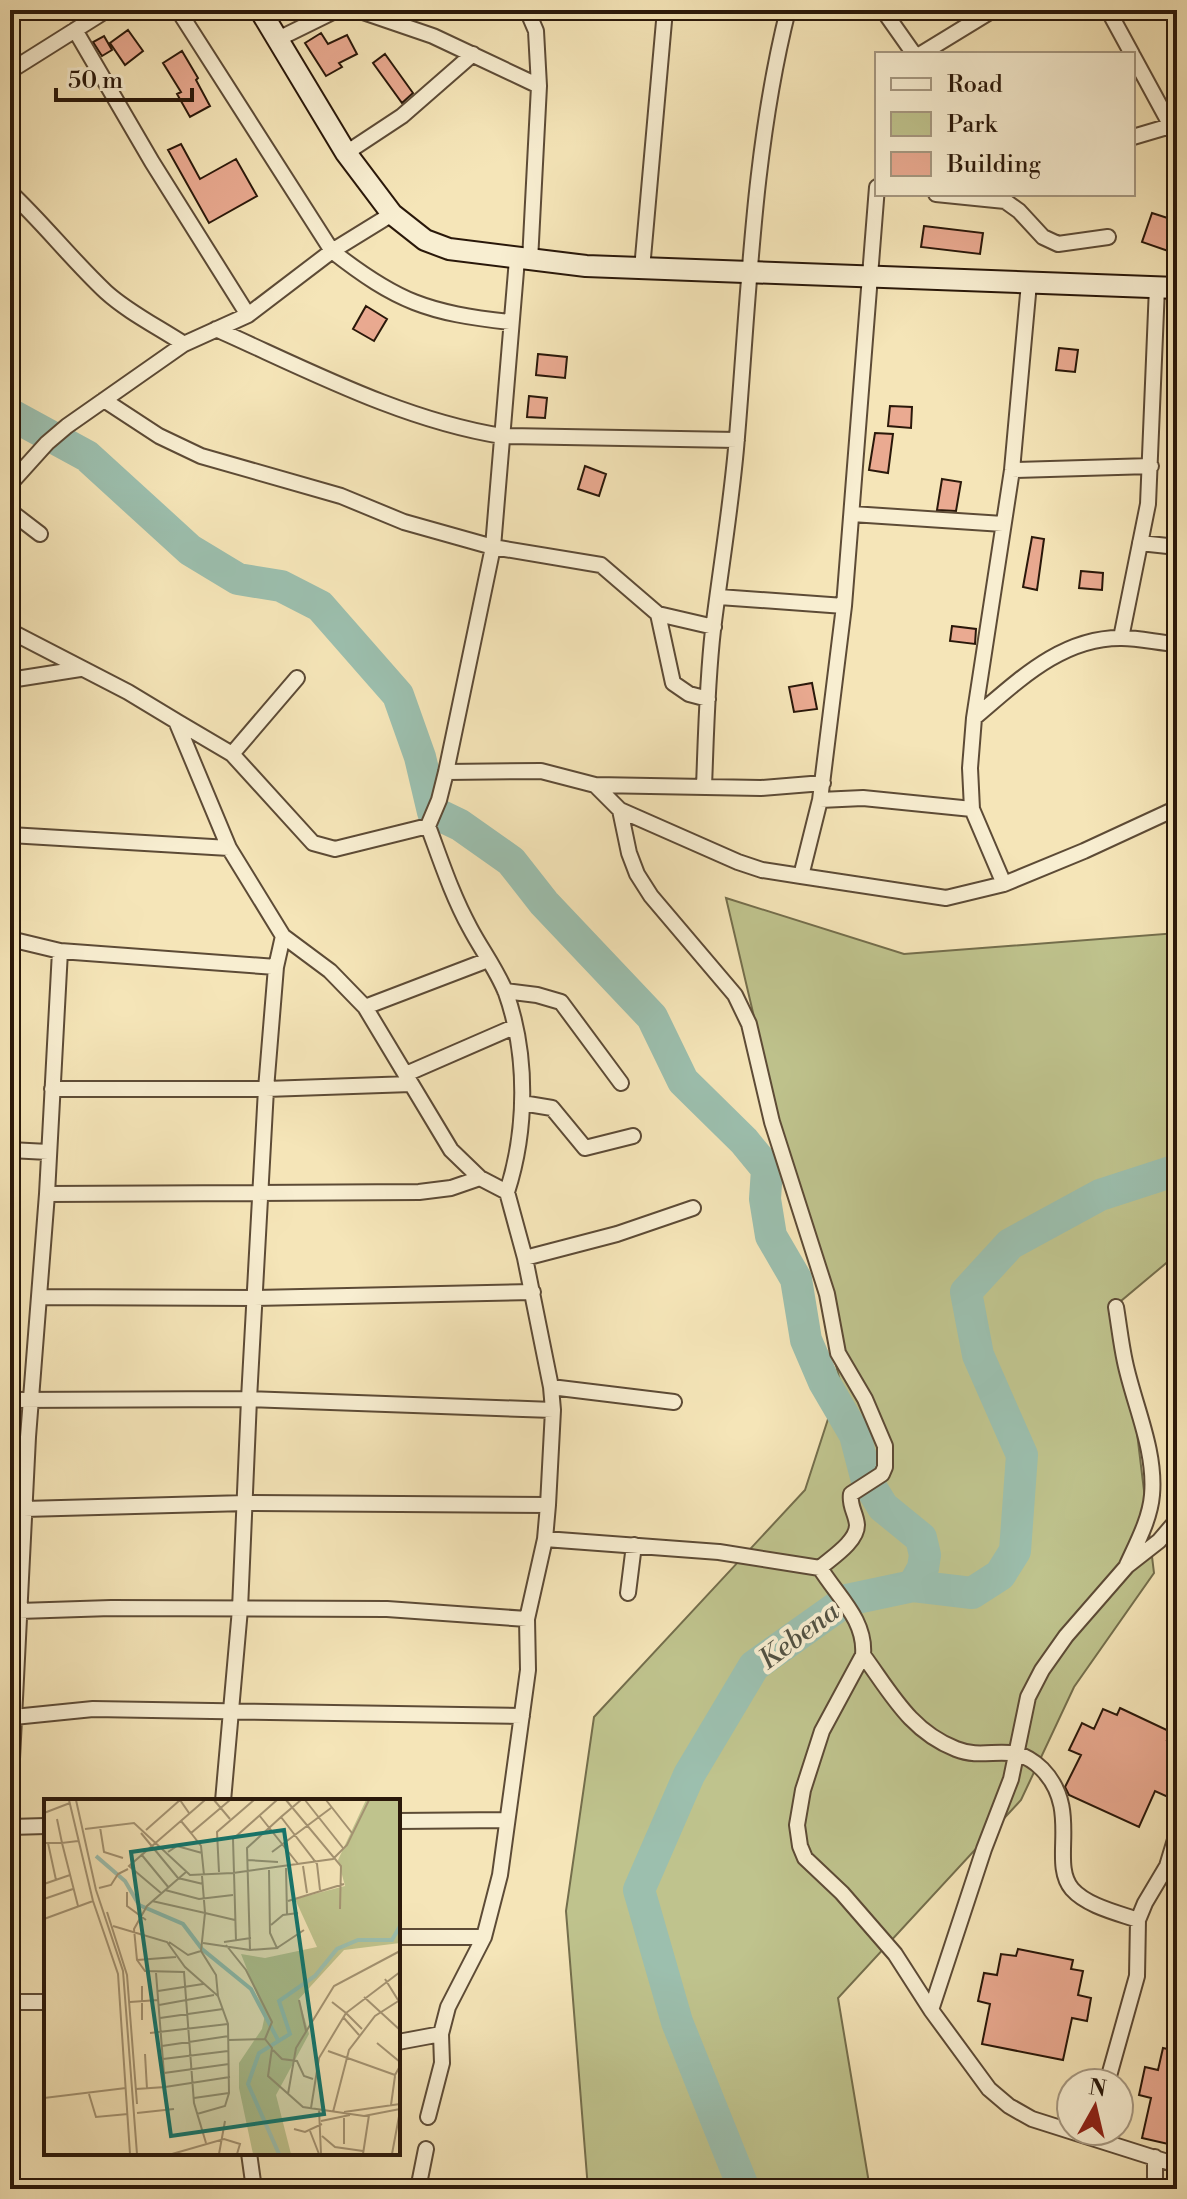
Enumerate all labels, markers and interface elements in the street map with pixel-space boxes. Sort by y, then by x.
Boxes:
scale bar [56,52,192,102]
legend [875,52,1135,196]
text: 50 m [68,66,123,96]
text: Road [947,70,1003,100]
text: Park [947,110,998,140]
text: Building [946,150,1041,180]
water label: Kebena [752,1594,847,1678]
inset map [44,1799,400,2155]
north arrow [1055,2067,1135,2147]
text: N [1087,2074,1109,2103]

